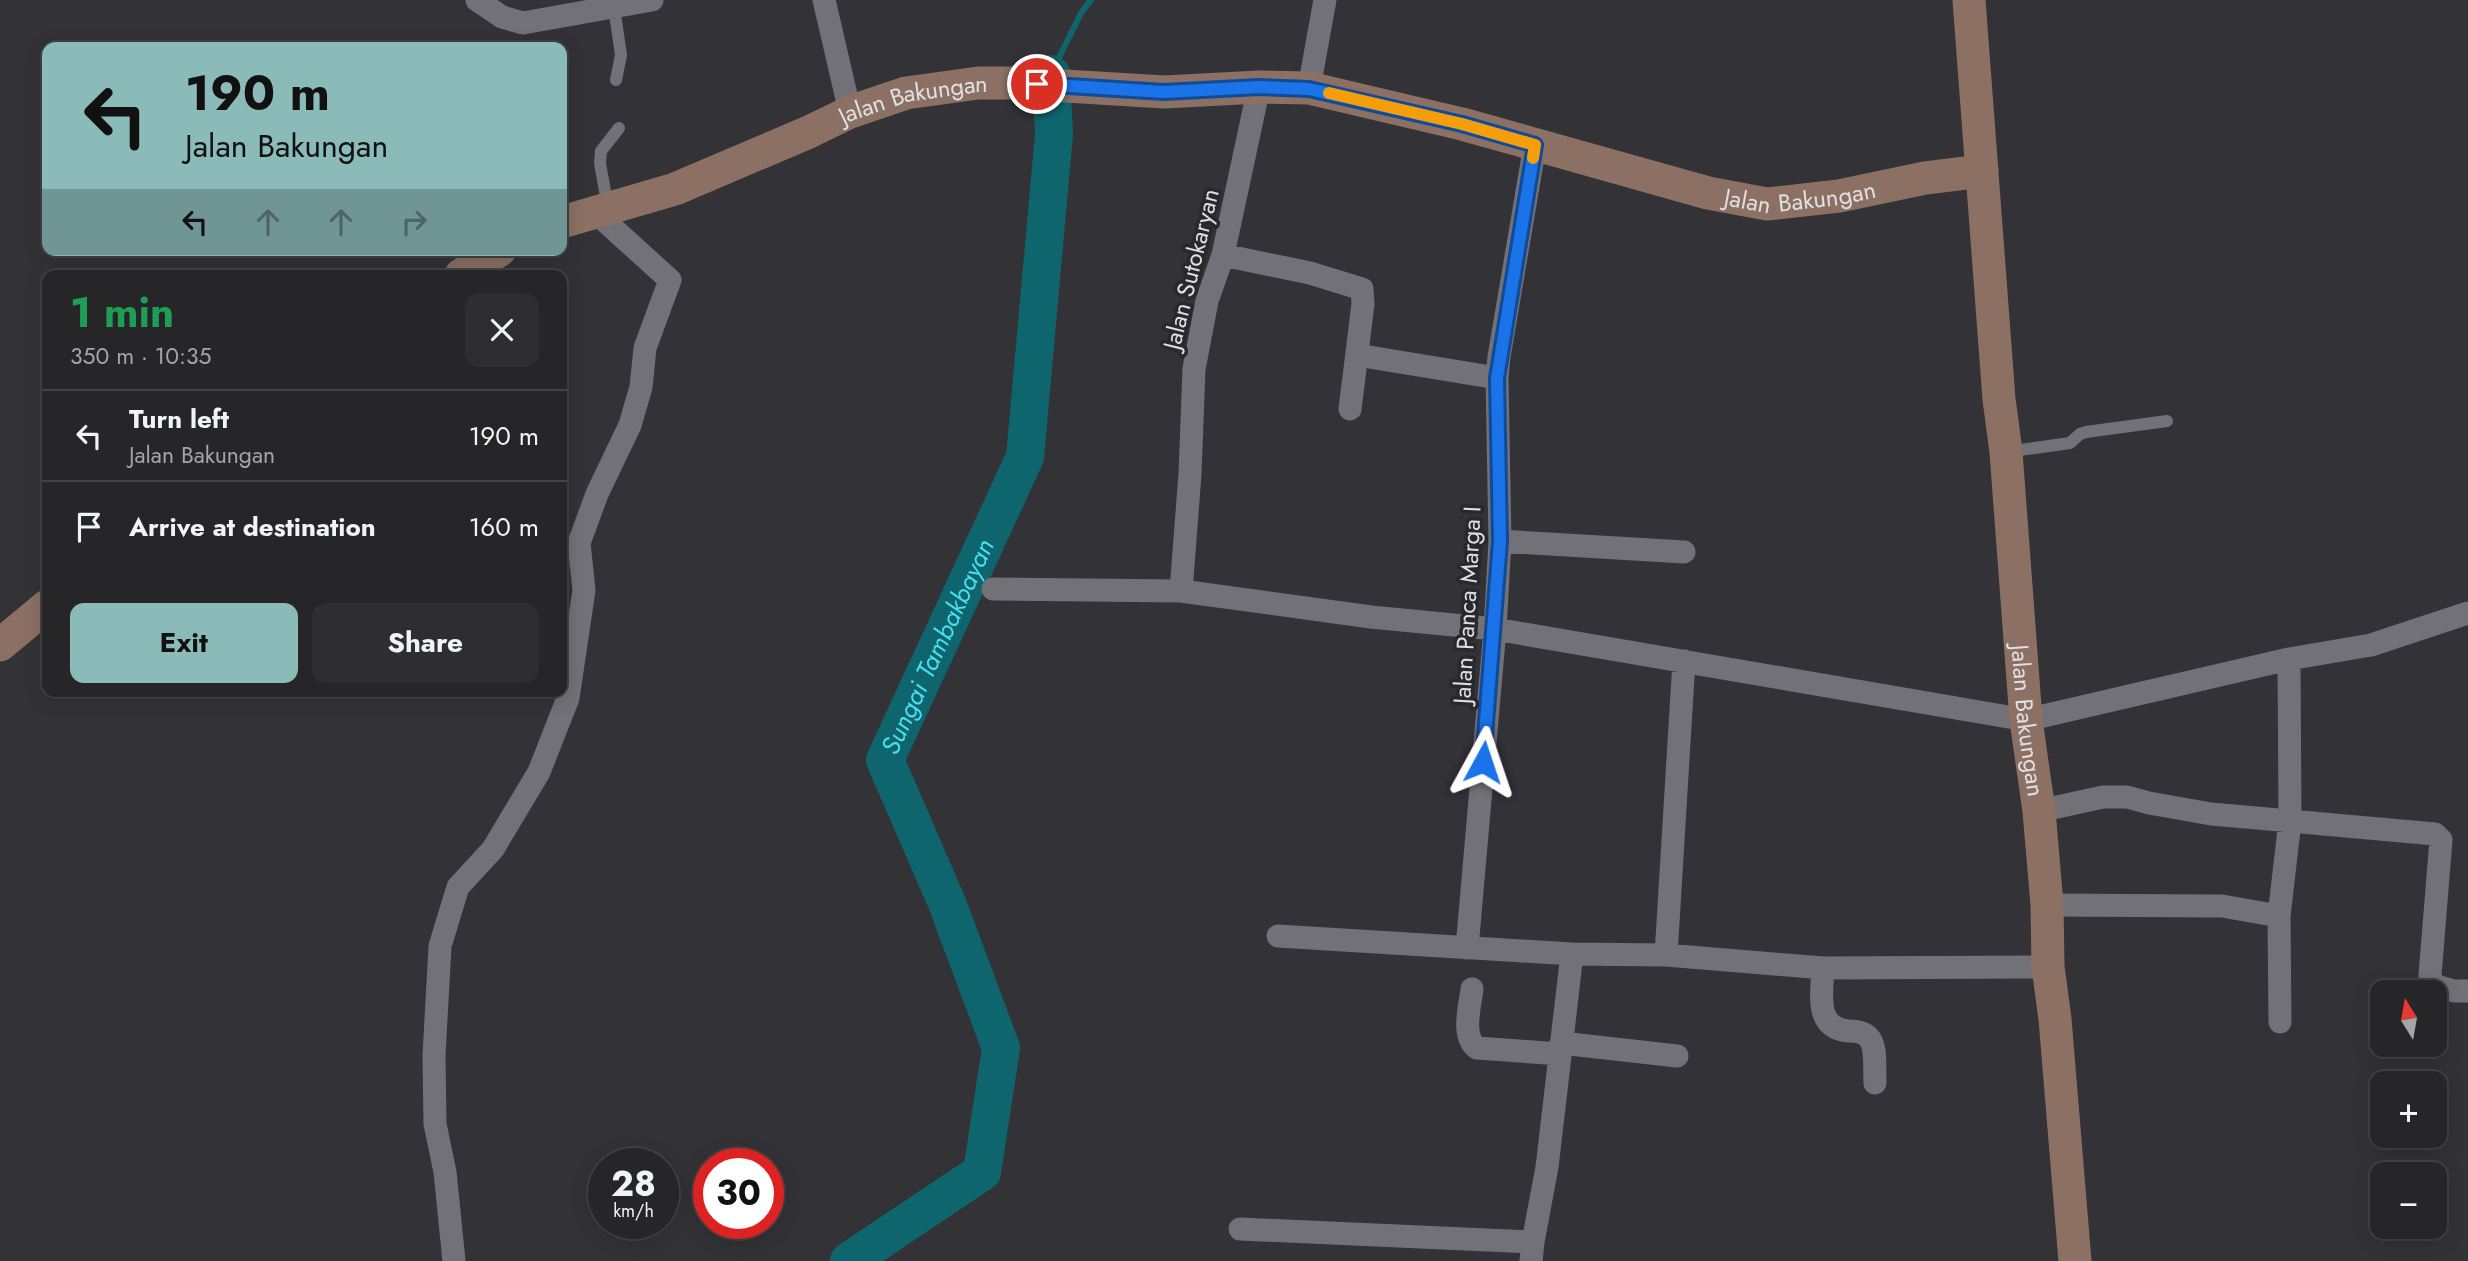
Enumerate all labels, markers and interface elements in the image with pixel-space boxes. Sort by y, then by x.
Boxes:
pin [1007,54,1067,114]
text: 190 m [185,58,330,128]
icon: arrive [1018,65,1056,103]
street label: Jalan Bakungan [830,66,987,134]
icon: left [70,70,161,161]
text: Jalan Bakungan [185,123,388,169]
street label: Jalan Bakungan [1718,171,1879,222]
street label: Jalan Sutokaryan [1153,185,1228,356]
icon: left [176,203,214,241]
icon: ahead [249,203,287,241]
icon: ahead [322,203,360,241]
icon: right [395,203,433,241]
text: 1 min [70,282,174,343]
button: close [465,293,539,367]
text: 350 m · 10:35 [70,339,211,373]
text: Turn left [129,400,229,438]
icon: left [70,417,108,455]
text: 190 m [469,417,539,455]
text: Jalan Bakungan [129,438,275,472]
street label: Jalan Panca Marga I [1444,505,1490,708]
icon: arrive [70,508,108,546]
text: Arrive at destination [129,508,376,546]
text: 160 m [469,508,539,546]
water label: Sungai Tambakbayan [871,532,1004,761]
button: Exit [70,603,298,683]
button: Share [312,603,539,683]
street label: Jalan Bakungan [2003,640,2054,799]
position arrow [1446,725,1520,799]
north arrow [2370,980,2446,1057]
map controls [2370,980,2447,1239]
button: + [2370,1071,2447,1148]
speed limit sign: 30 [693,1148,784,1239]
text: 28 [611,1159,656,1209]
button: − [2370,1162,2447,1239]
text: km/h [613,1198,654,1224]

